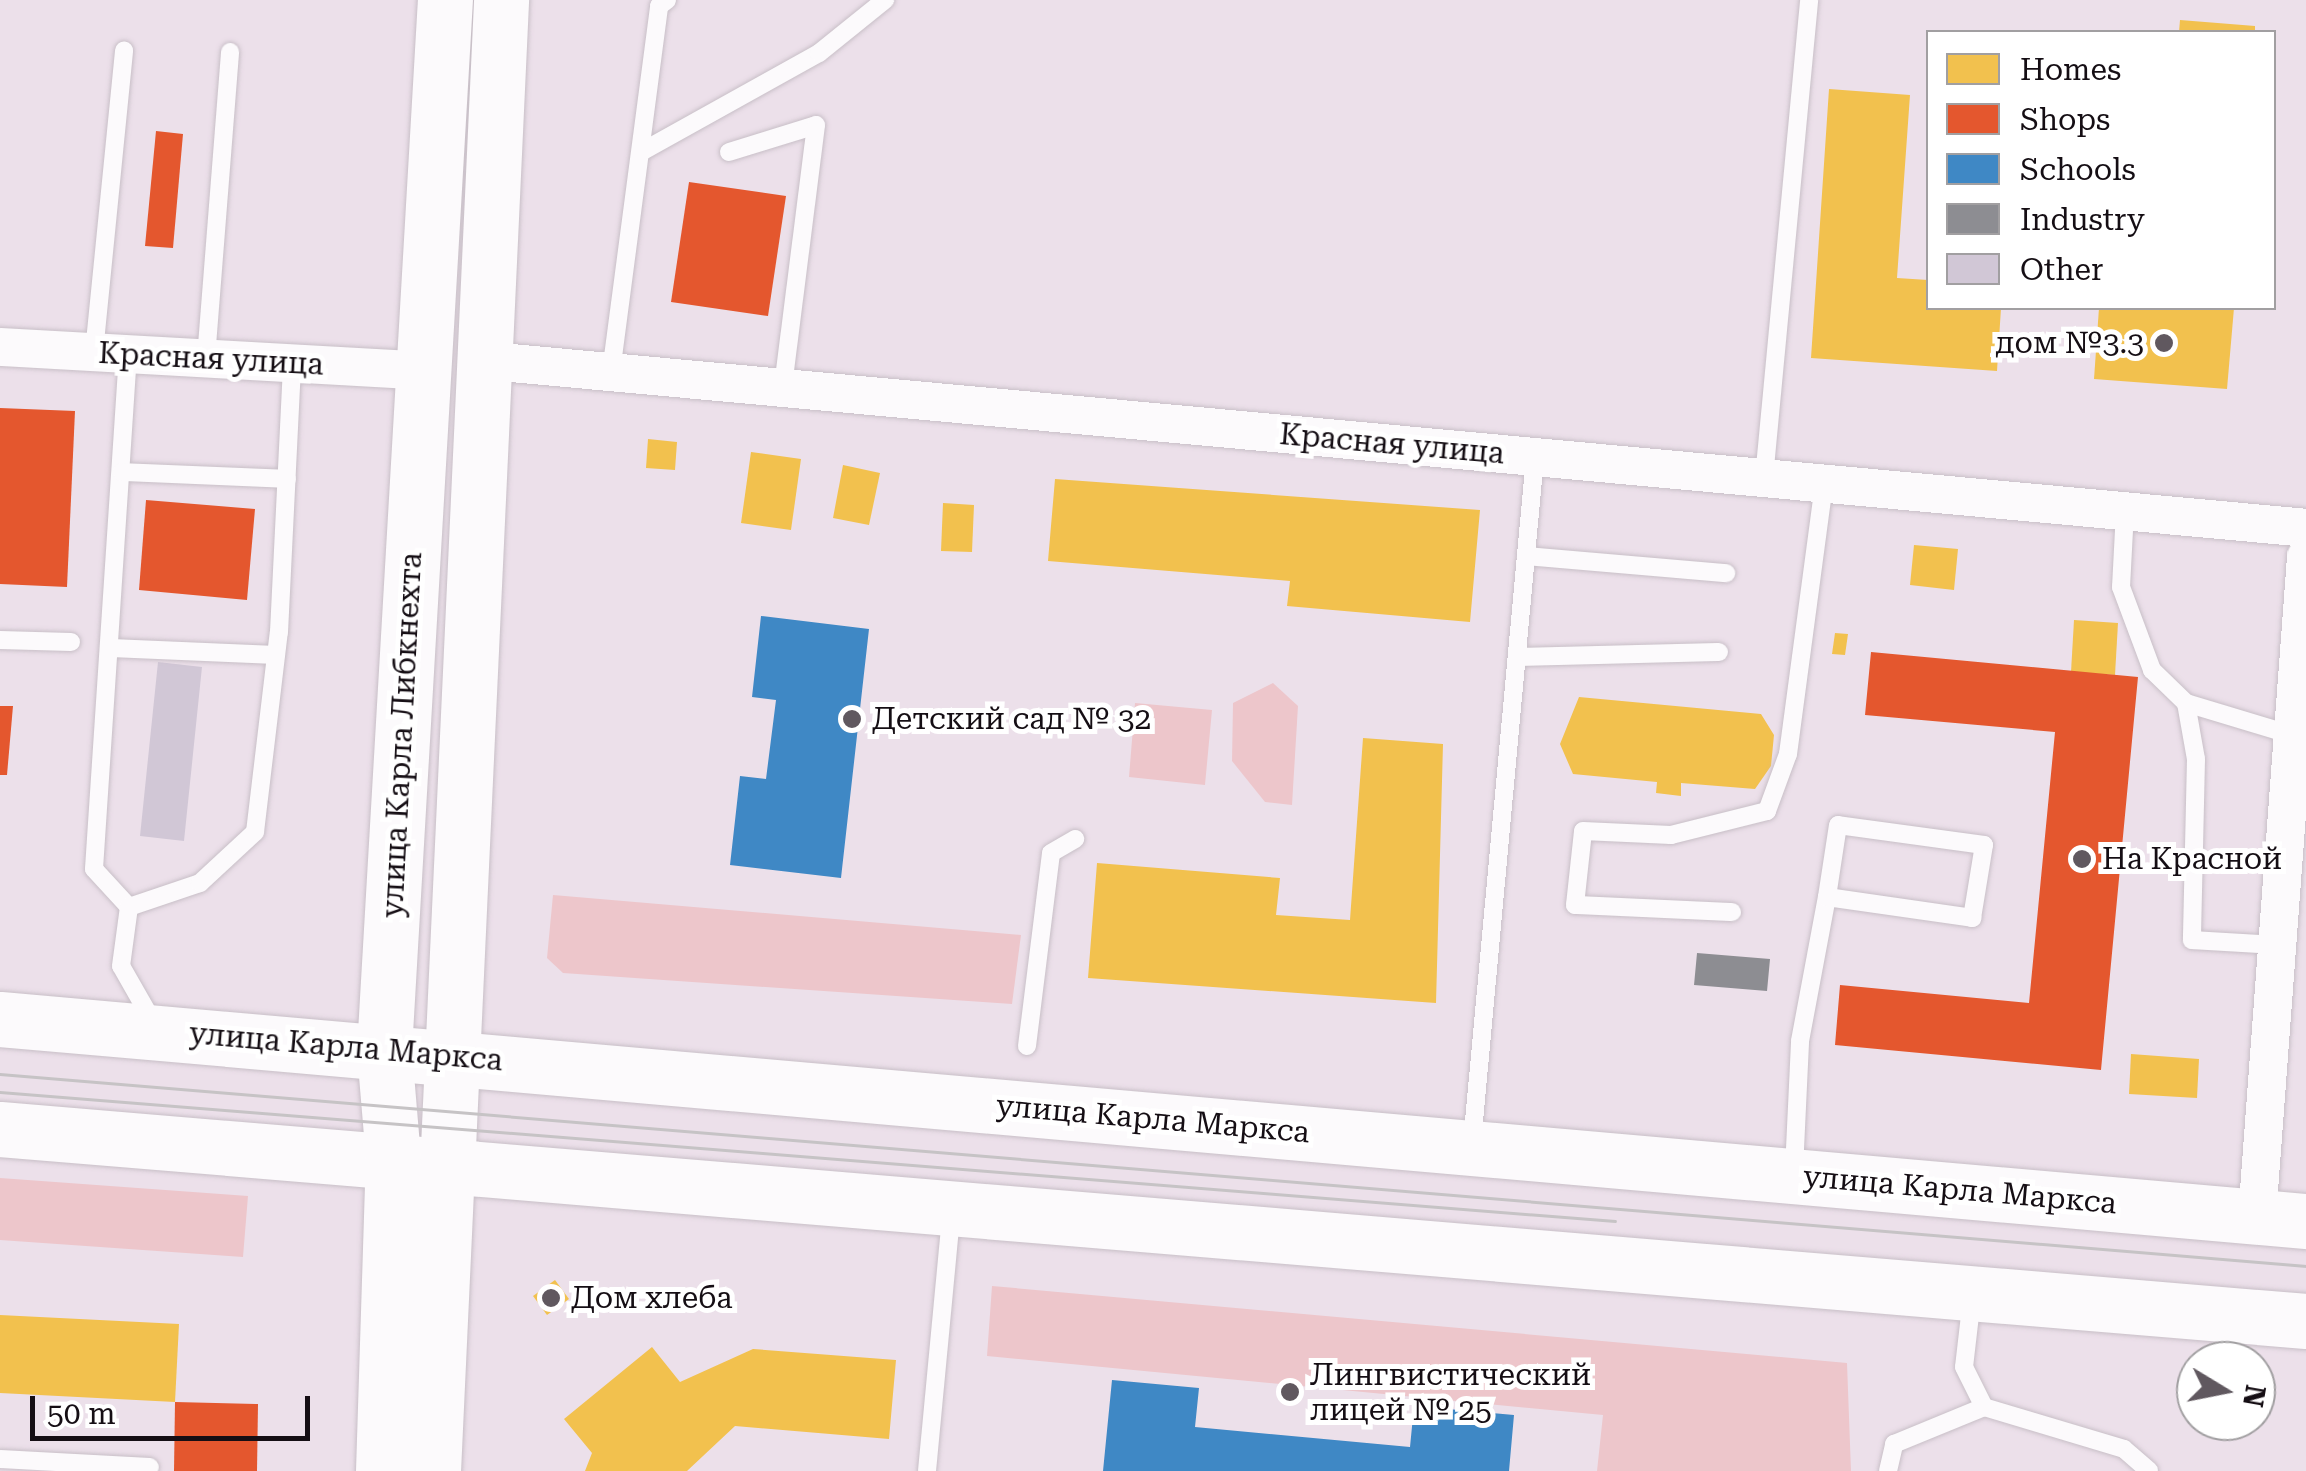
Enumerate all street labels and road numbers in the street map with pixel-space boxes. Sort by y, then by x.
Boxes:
street label: Красная улица [97,335,325,383]
street label: Красная улица [1278,416,1506,472]
street label: улица Карла Либкнехта [374,551,430,919]
street label: улица Карла Маркса [188,1015,504,1079]
street label: улица Карла Маркса [995,1087,1311,1151]
street label: улица Карла Маркса [1802,1158,2118,1222]

